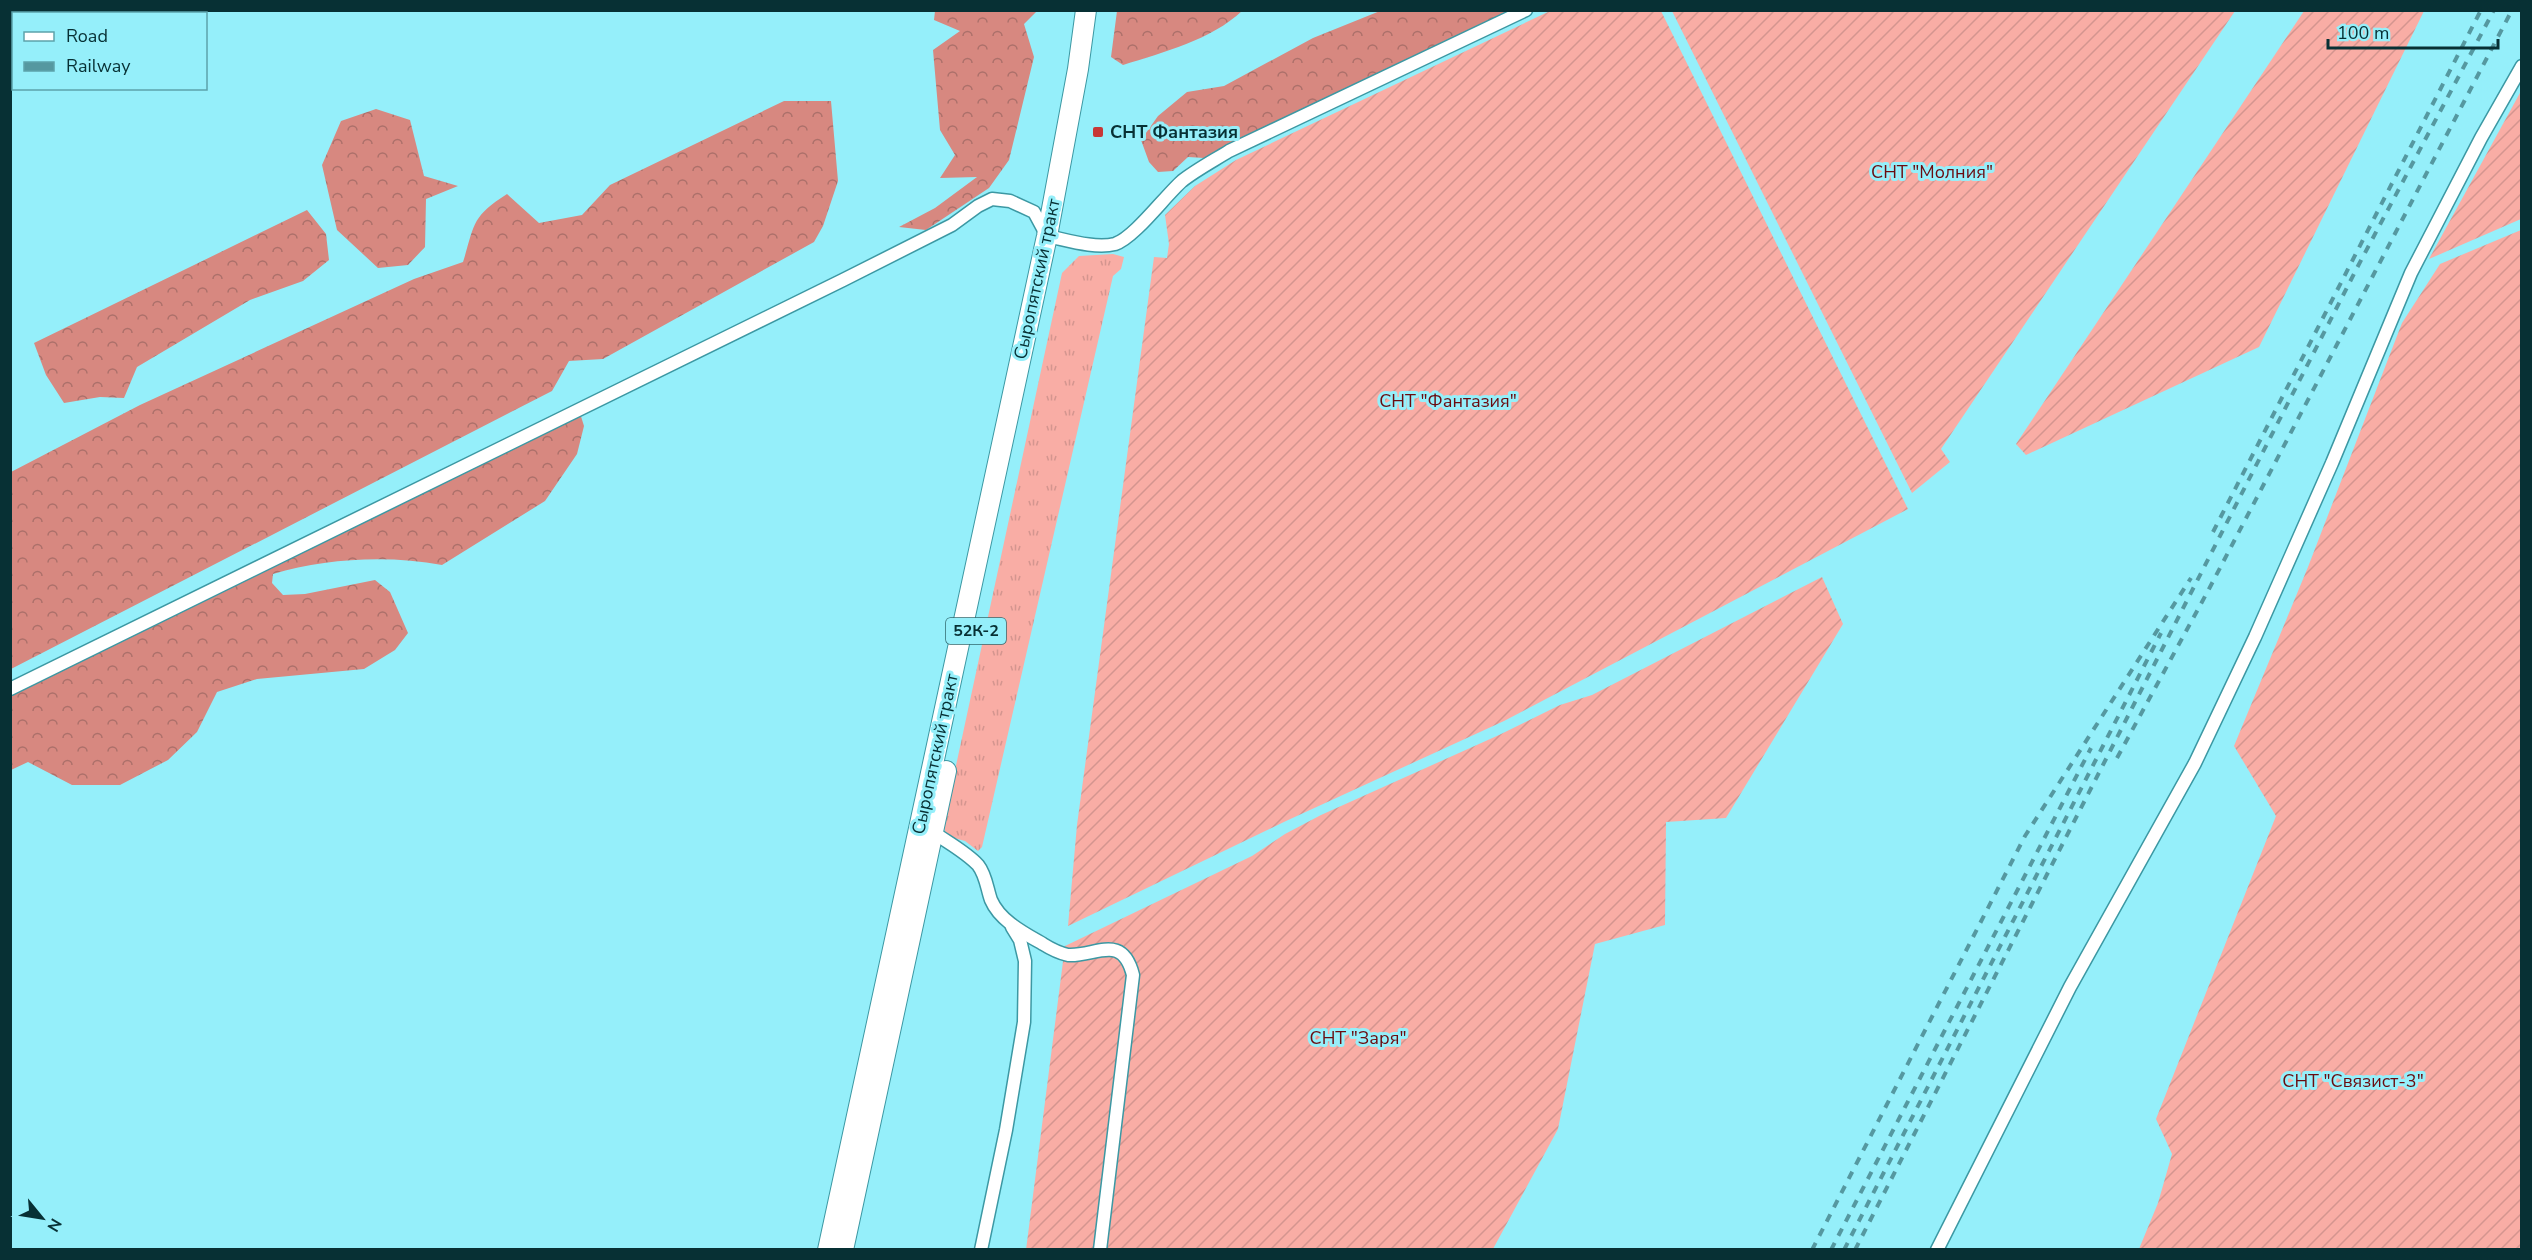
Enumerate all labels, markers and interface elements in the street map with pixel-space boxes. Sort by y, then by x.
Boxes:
legend [12,12,207,90]
scale bar [2328,12,2498,50]
text: 100 m [2337,21,2389,45]
text: Road [66,24,108,48]
text: Railway [66,54,131,78]
place label: СНТ Фантазия [1110,120,1238,144]
marker: СНТ Фантазия [1091,125,1105,139]
park label: СНТ "Молния" [1871,160,1993,184]
street label: Сыропятский тракт [1008,196,1066,362]
park label: СНТ "Фантазия" [1379,389,1517,413]
road number: 52К-2 [946,618,1006,644]
street label: Сыропятский тракт [906,671,964,837]
park label: СНТ "Заря" [1310,1026,1406,1050]
park label: СНТ "Связист-3" [2282,1069,2424,1093]
north arrow [12,1188,72,1248]
text: N [42,1214,67,1236]

